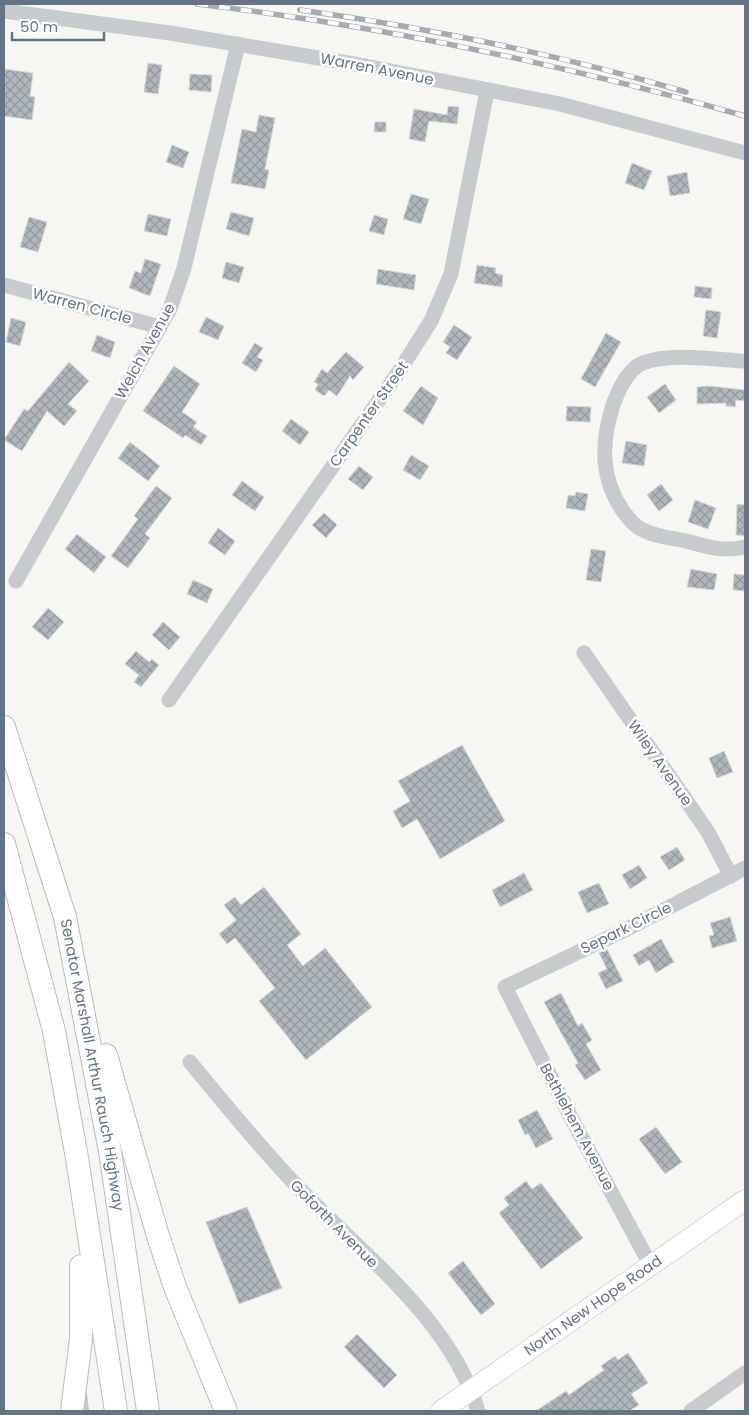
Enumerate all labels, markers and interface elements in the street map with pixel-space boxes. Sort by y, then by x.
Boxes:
scale bar [12,10,105,42]
text: 50 m [20,16,58,37]
street label: Warren Avenue [319,47,436,90]
street label: Warren Circle [30,282,134,329]
street label: Welch Avenue [110,299,180,402]
street label: Carpenter Street [324,357,413,471]
street label: Wiley Avenue [623,716,698,810]
street label: Separk Circle [577,896,675,959]
street label: Senator Marshall Arthur Rauch Highway [56,917,130,1213]
street label: Bethlehem Avenue [535,1059,620,1194]
street label: Goforth Avenue [286,1175,383,1272]
street label: North New Hope Road [520,1250,666,1360]

